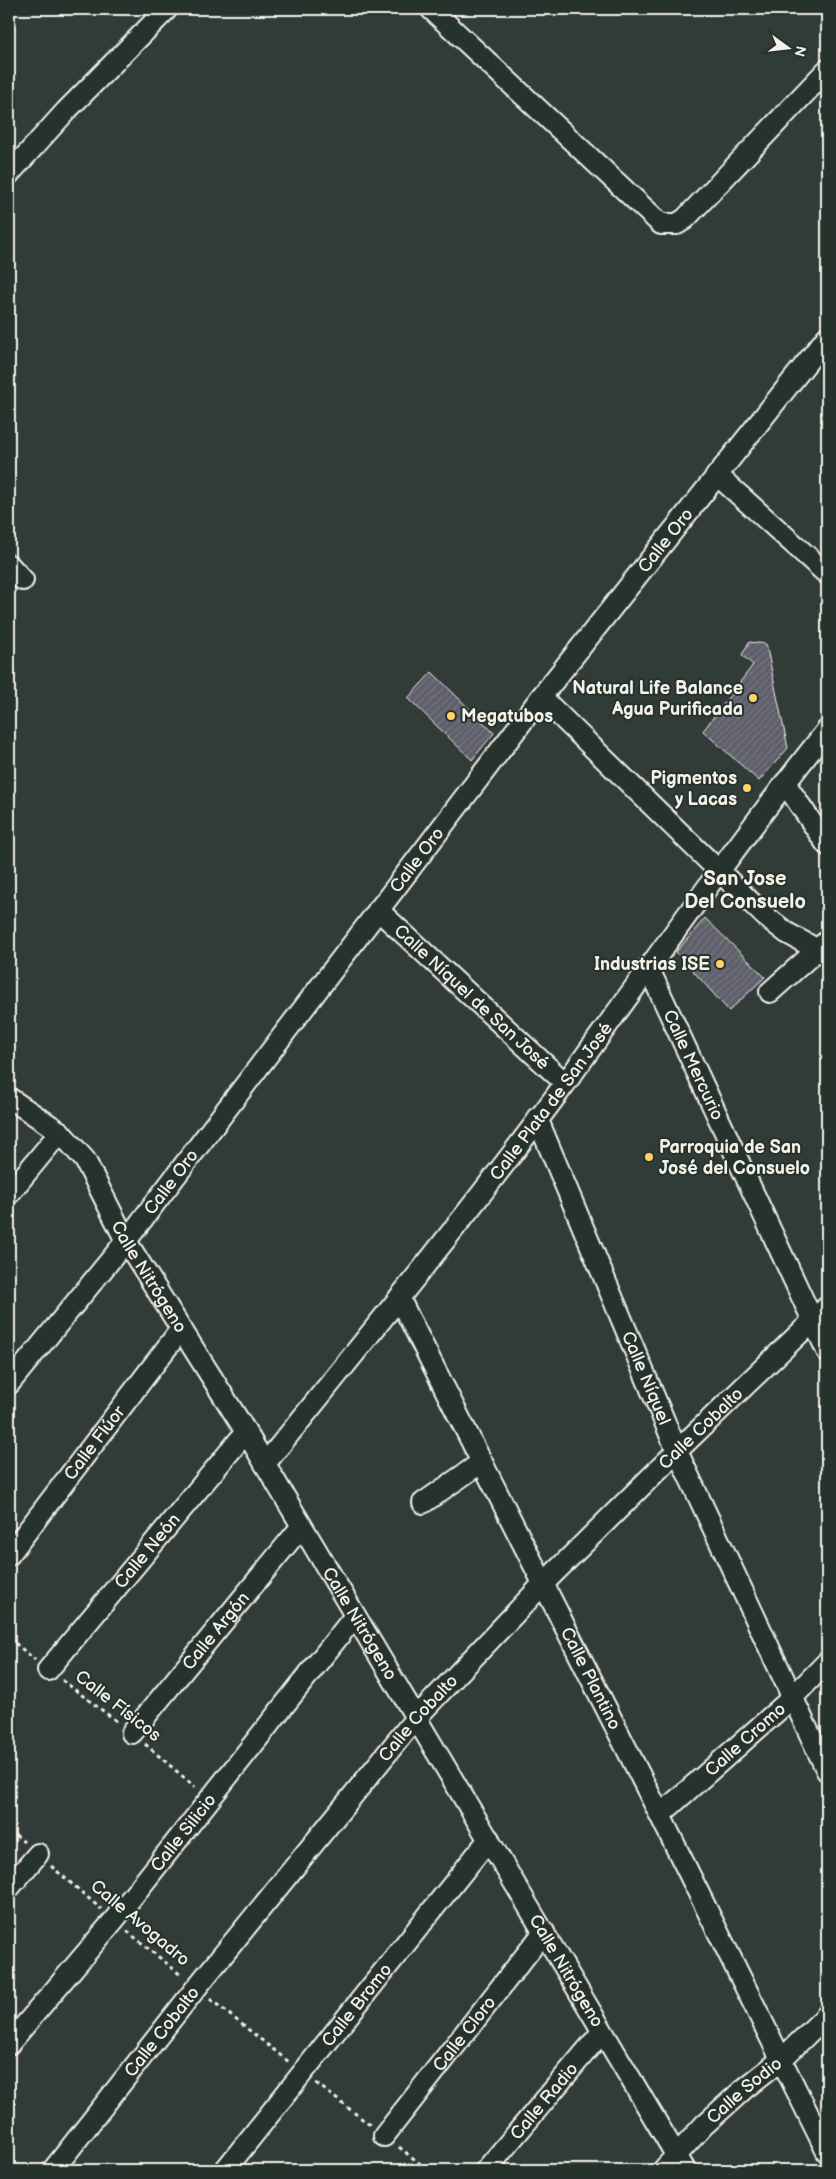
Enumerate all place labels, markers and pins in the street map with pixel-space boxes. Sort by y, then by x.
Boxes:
place label: Natural Life Balance Agua Purificada [572,678,743,720]
marker: Natural Life Balance Agua Purificada [747,692,759,704]
place label: Megatubos [461,706,553,727]
marker: Megatubos [445,710,457,722]
place label: Pigmentos y Lacas [651,768,737,810]
marker: Pigmentos y Lacas [741,782,753,794]
place label: Industrias ISE [594,954,710,975]
marker: Industrias ISE [714,958,726,970]
place label: Parroquia de San José del Consuelo [659,1137,810,1179]
marker: Parroquia de San José del Consuelo [643,1151,655,1163]

